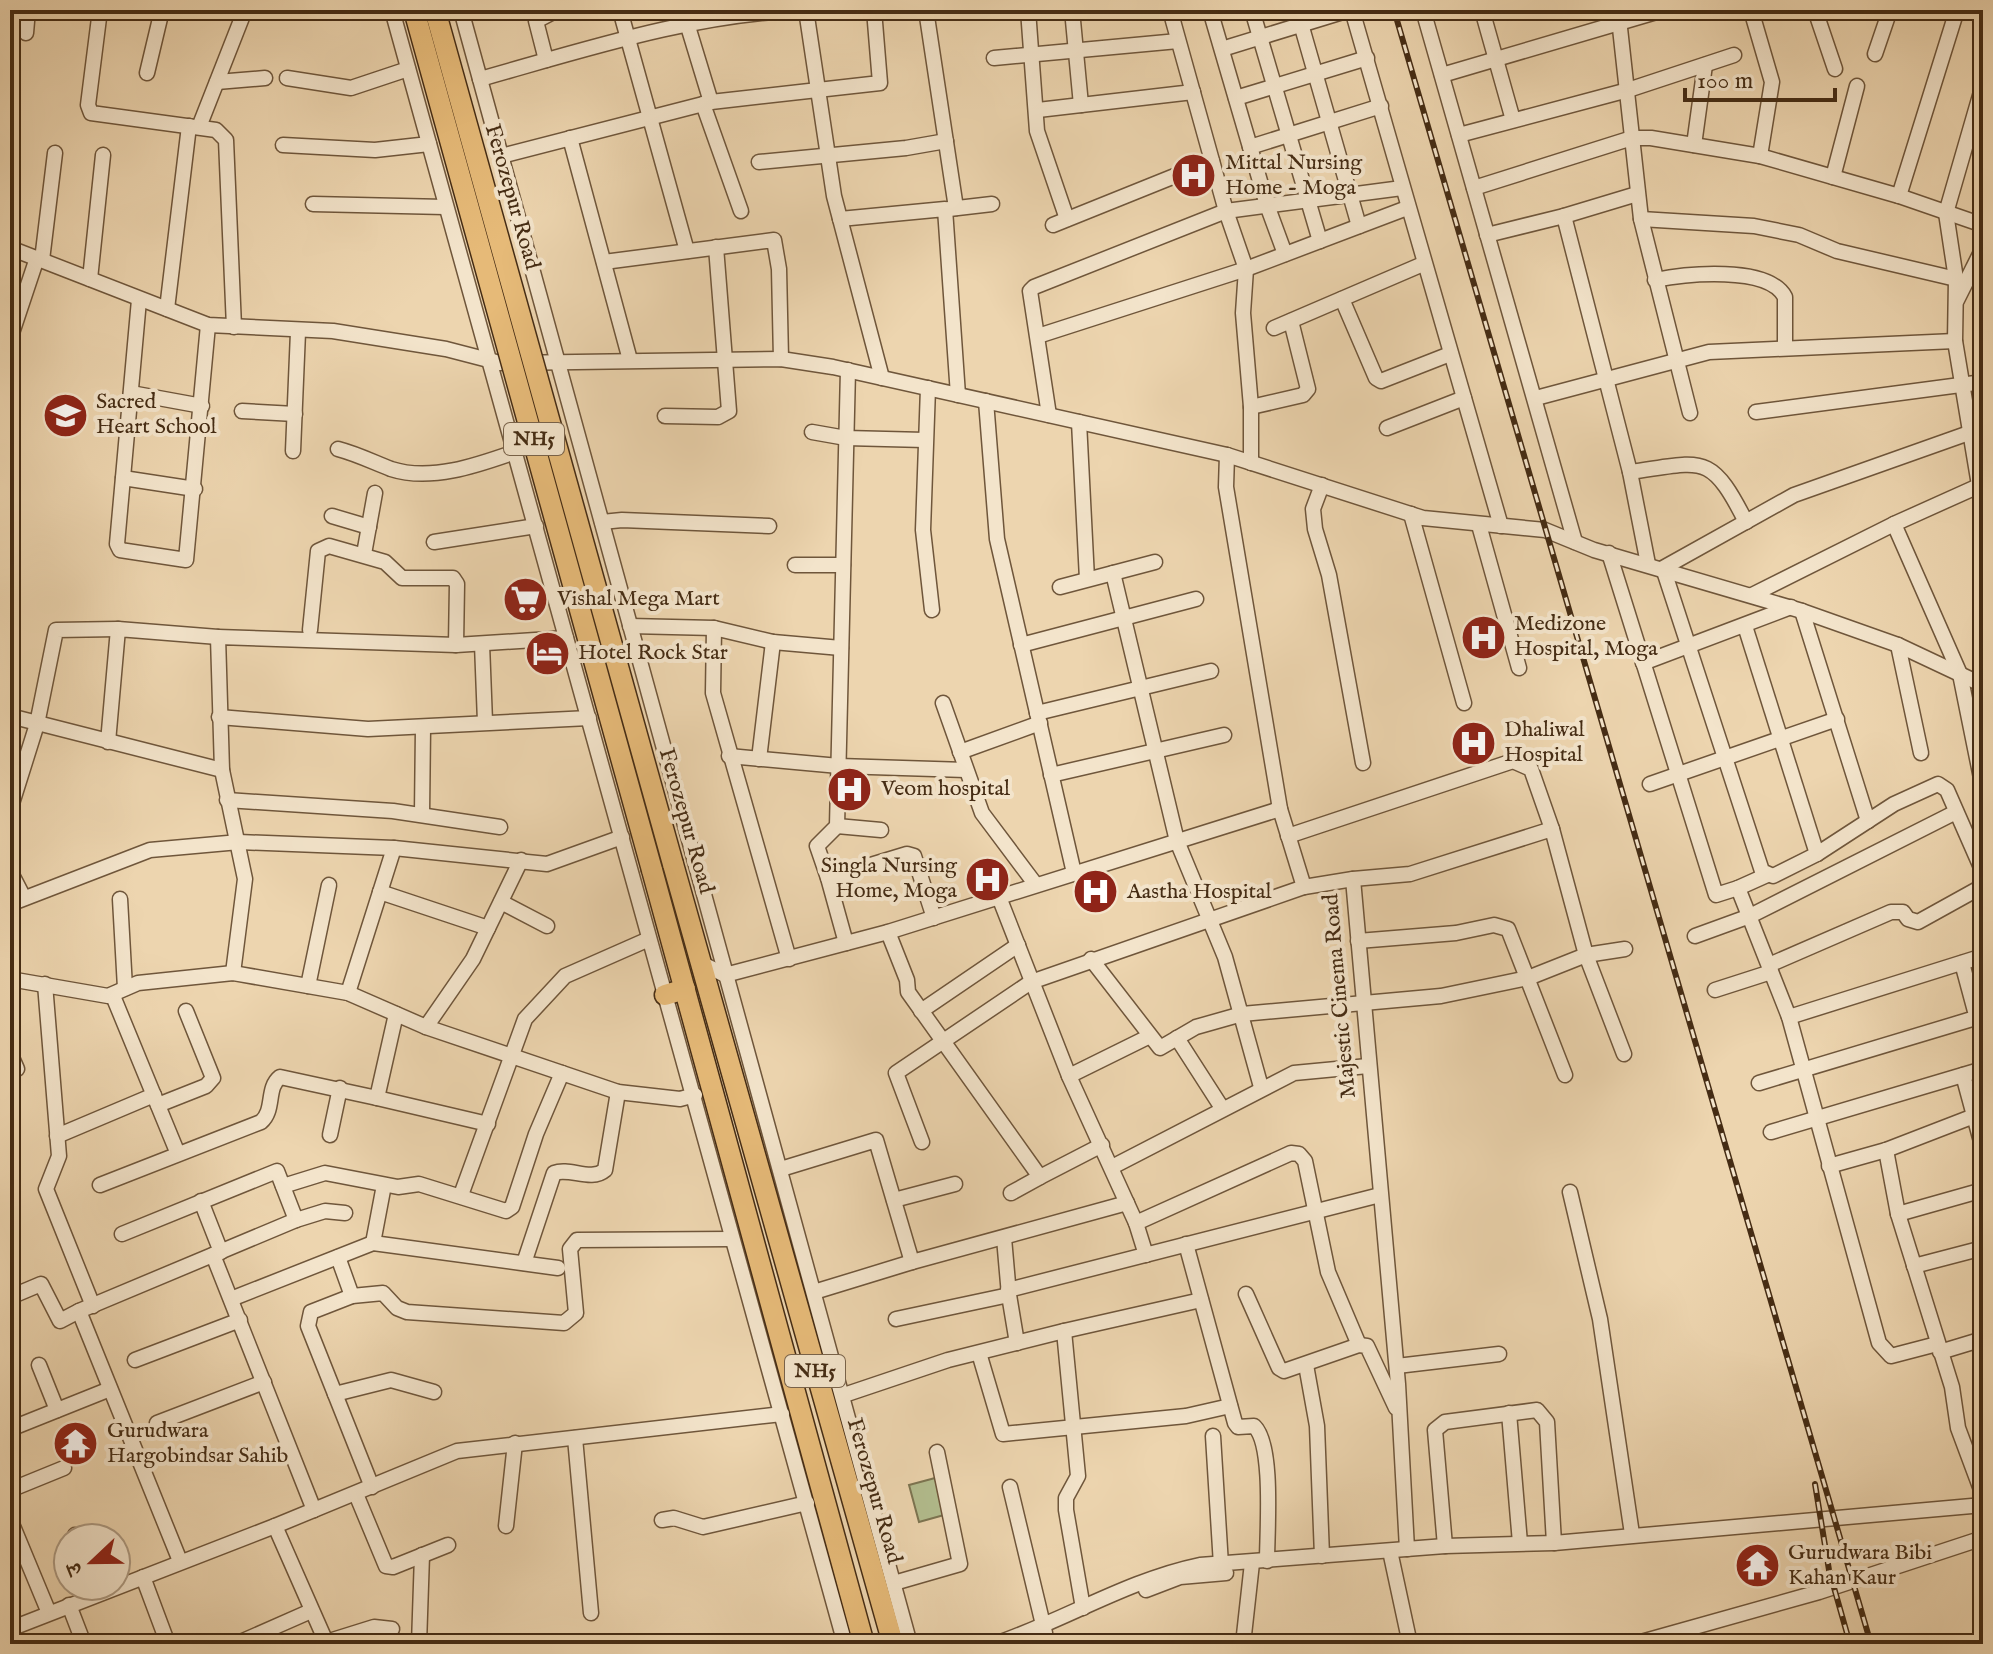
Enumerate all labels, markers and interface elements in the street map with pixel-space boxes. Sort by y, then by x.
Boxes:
scale bar [1685,52,1835,102]
text: 100 m [1697,66,1753,97]
street label: Ferozepur Road [478,121,546,273]
place label: Mittal Nursing Home - Moga [1225,149,1363,202]
hospital icon: Mittal Nursing Home - Moga [1170,152,1218,200]
place label: Sacred Heart School [96,388,217,441]
school or university icon: Sacred Heart School [41,391,89,439]
road number: NH5 [504,423,564,455]
supermarket icon: Vishal Mega Mart [502,575,550,623]
place label: Vishal Mega Mart [556,585,720,613]
place label: Medizone Hospital, Moga [1514,610,1658,663]
hospital icon: Medizone Hospital, Moga [1459,613,1507,661]
hotel icon: Hotel Rock Star [523,629,571,677]
place label: Hotel Rock Star [578,639,728,667]
place label: Dhaliwal Hospital [1504,716,1585,769]
hospital icon: Dhaliwal Hospital [1449,719,1497,767]
street label: Ferozepur Road [652,745,720,897]
hospital icon: Veom hospital [826,765,874,813]
place label: Veom hospital [880,775,1010,803]
place label: Singla Nursing Home, Moga [821,852,958,905]
hospital icon: Singla Nursing Home, Moga [964,855,1012,903]
hospital icon: Aastha Hospital [1072,868,1120,916]
place label: Aastha Hospital [1126,878,1272,906]
street label: Majestic Cinema Road [1317,892,1363,1099]
road number: NH5 [785,1355,845,1387]
street label: Ferozepur Road [840,1415,908,1567]
place label: Gurudwara Hargobindsar Sahib [107,1417,289,1470]
temple icon: Gurudwara Hargobindsar Sahib [52,1420,100,1468]
north arrow [52,1522,132,1602]
place label: Gurudwara Bibi Kahan Kaur [1788,1539,1932,1592]
temple icon: Gurudwara Bibi Kahan Kaur [1733,1542,1781,1590]
text: उ [60,1557,91,1581]

